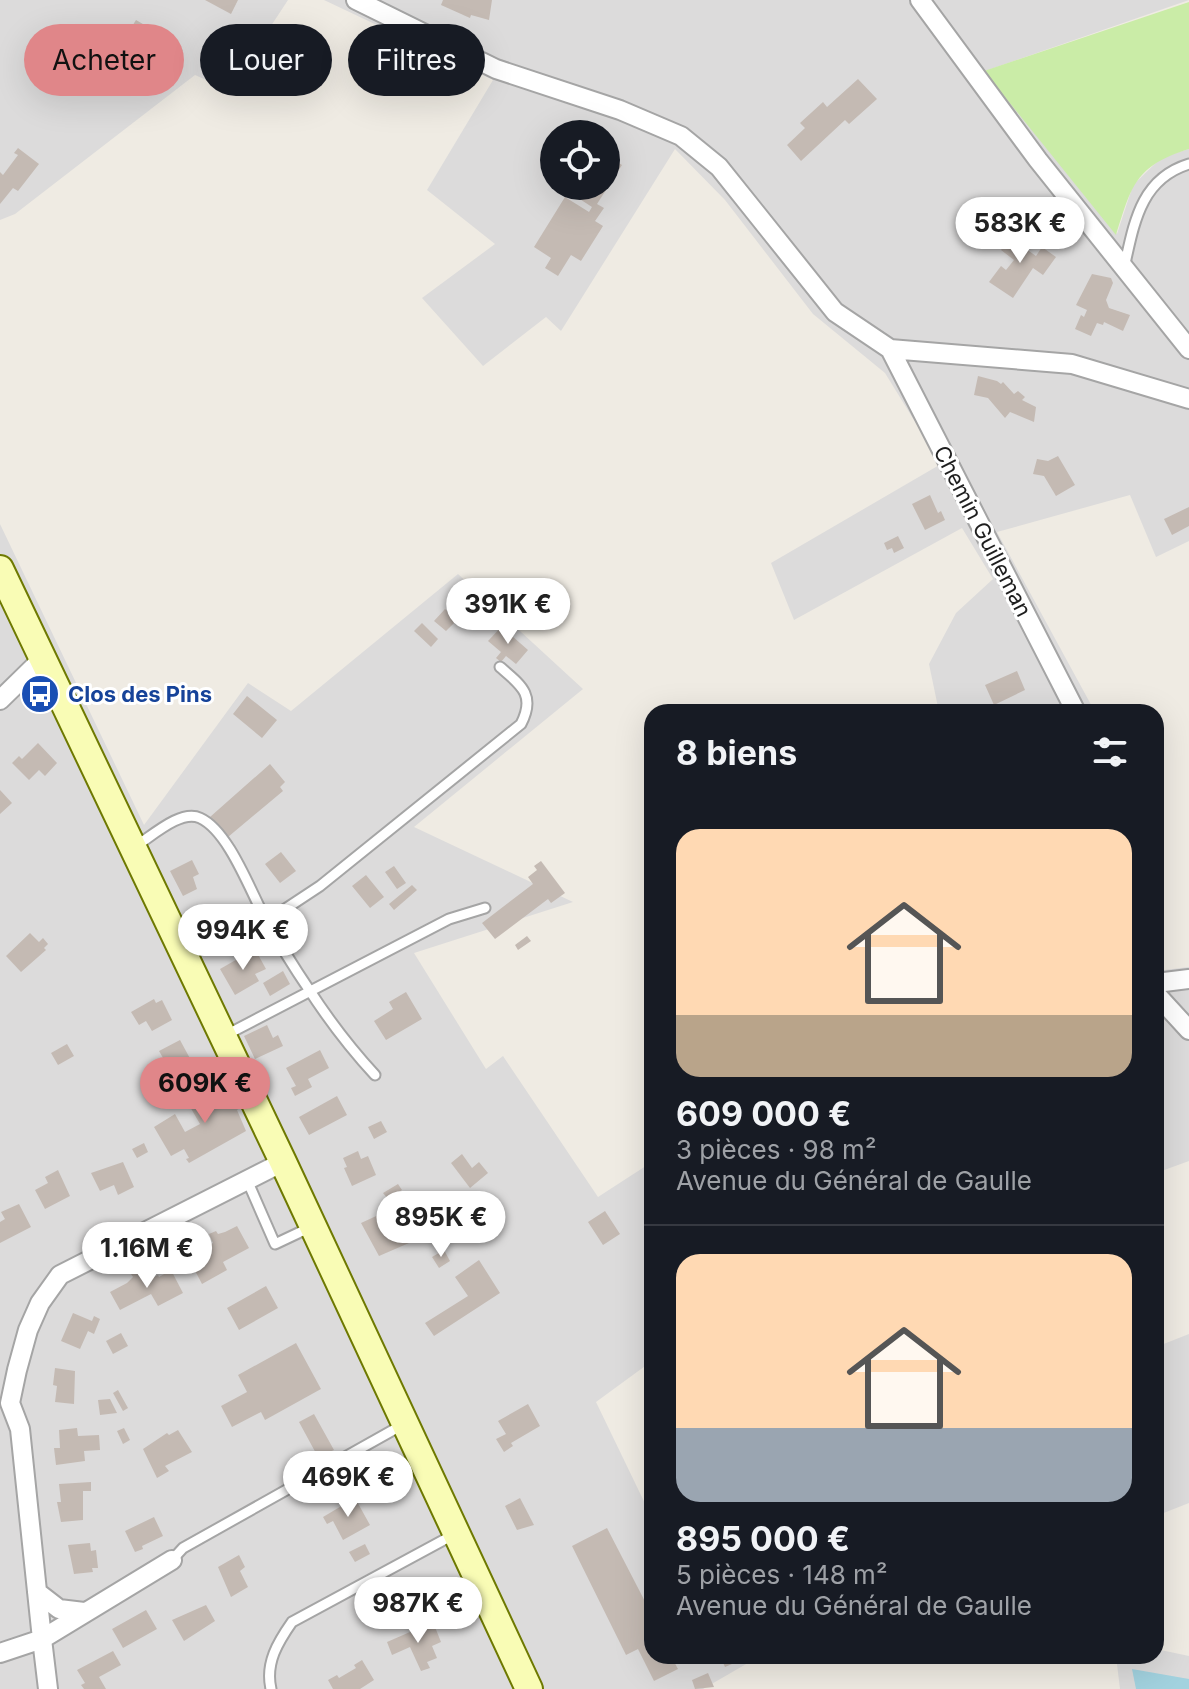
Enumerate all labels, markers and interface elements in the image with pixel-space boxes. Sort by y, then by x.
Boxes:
chip: Acheter [24,24,184,96]
chip: Louer [200,24,332,96]
chip: Filtres [348,24,485,96]
map controls [540,120,620,200]
button: locate [540,120,620,200]
pin: 583K € [955,197,1085,265]
text: 583K € [974,207,1066,238]
street label: Chemin Guilleman [929,441,1037,621]
pin: 391K € [443,578,573,646]
text: 391K € [464,588,552,619]
bus stop icon: Clos des Pins [19,673,61,715]
place label: Clos des Pins [68,681,212,707]
icon: filters [1088,730,1132,774]
text: 8 biens [676,732,797,773]
icon: home [832,881,976,1025]
pin: 994K € [178,904,308,972]
text: 994K € [196,914,290,945]
pin: 609K € [140,1057,270,1125]
text: 609K € [158,1067,252,1098]
text: 609 000 € [676,1093,851,1134]
text: 3 pièces · 98 m² [676,1134,876,1165]
text: Avenue du Général de Gaulle [676,1165,1032,1196]
pin: 895K € [376,1191,506,1259]
text: 895K € [394,1201,488,1232]
pin: 1.16M € [73,1222,221,1290]
text: 1.16M € [100,1232,194,1263]
icon: home [832,1306,976,1450]
pin: 469K € [283,1451,413,1519]
text: 469K € [301,1461,395,1492]
text: 895 000 € [676,1518,850,1559]
text: 5 pièces · 148 m² [676,1559,887,1590]
pin: 987K € [353,1577,483,1645]
text: 987K € [372,1587,464,1618]
text: Avenue du Général de Gaulle [676,1590,1032,1621]

